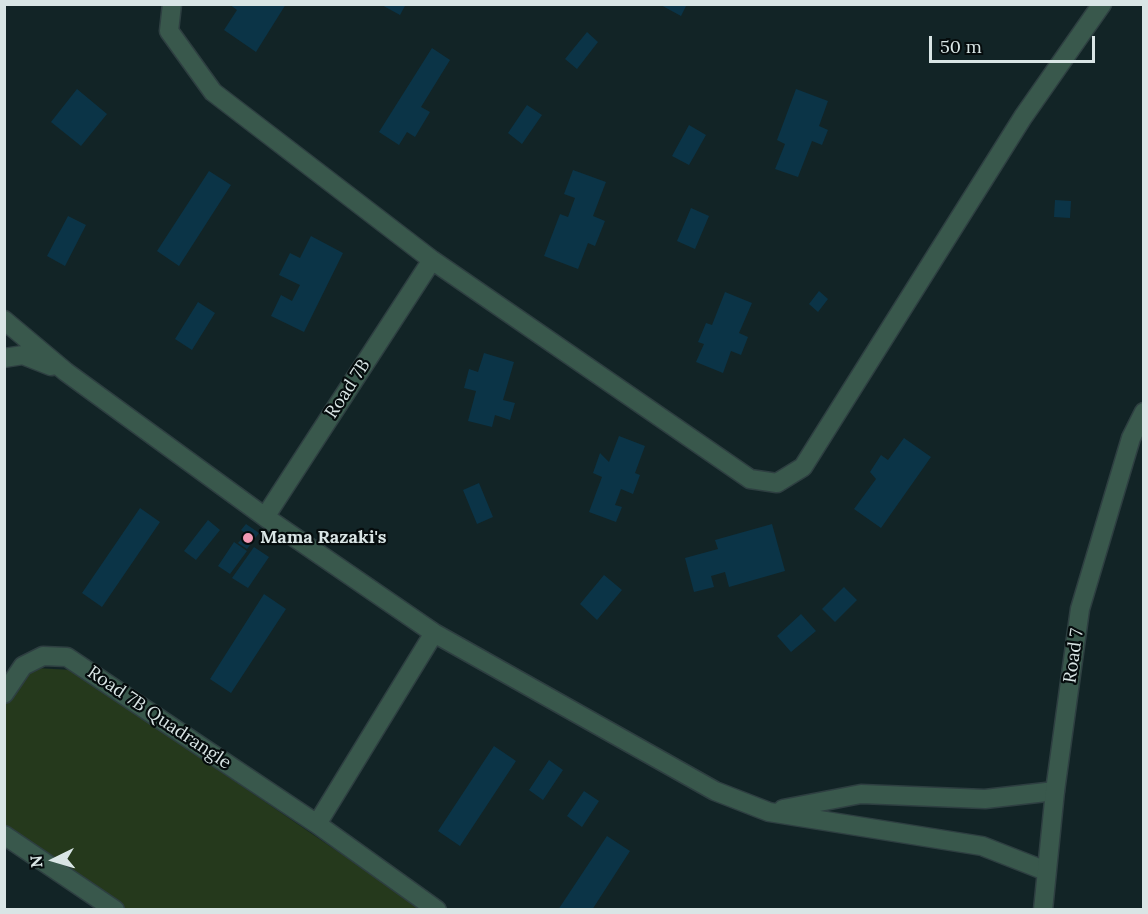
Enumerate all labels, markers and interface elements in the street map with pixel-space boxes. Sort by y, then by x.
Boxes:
scale bar [932,24,1098,62]
text: 50 m [940,35,982,58]
street label: Road 7B [321,355,375,423]
place label: Mama Razaki's [260,527,386,549]
marker: Mama Razaki's [241,531,255,545]
street label: Road 7 [1059,627,1089,685]
street label: Road 7B Quadrangle [83,662,235,774]
north arrow [24,830,84,890]
text: N [26,855,47,869]

